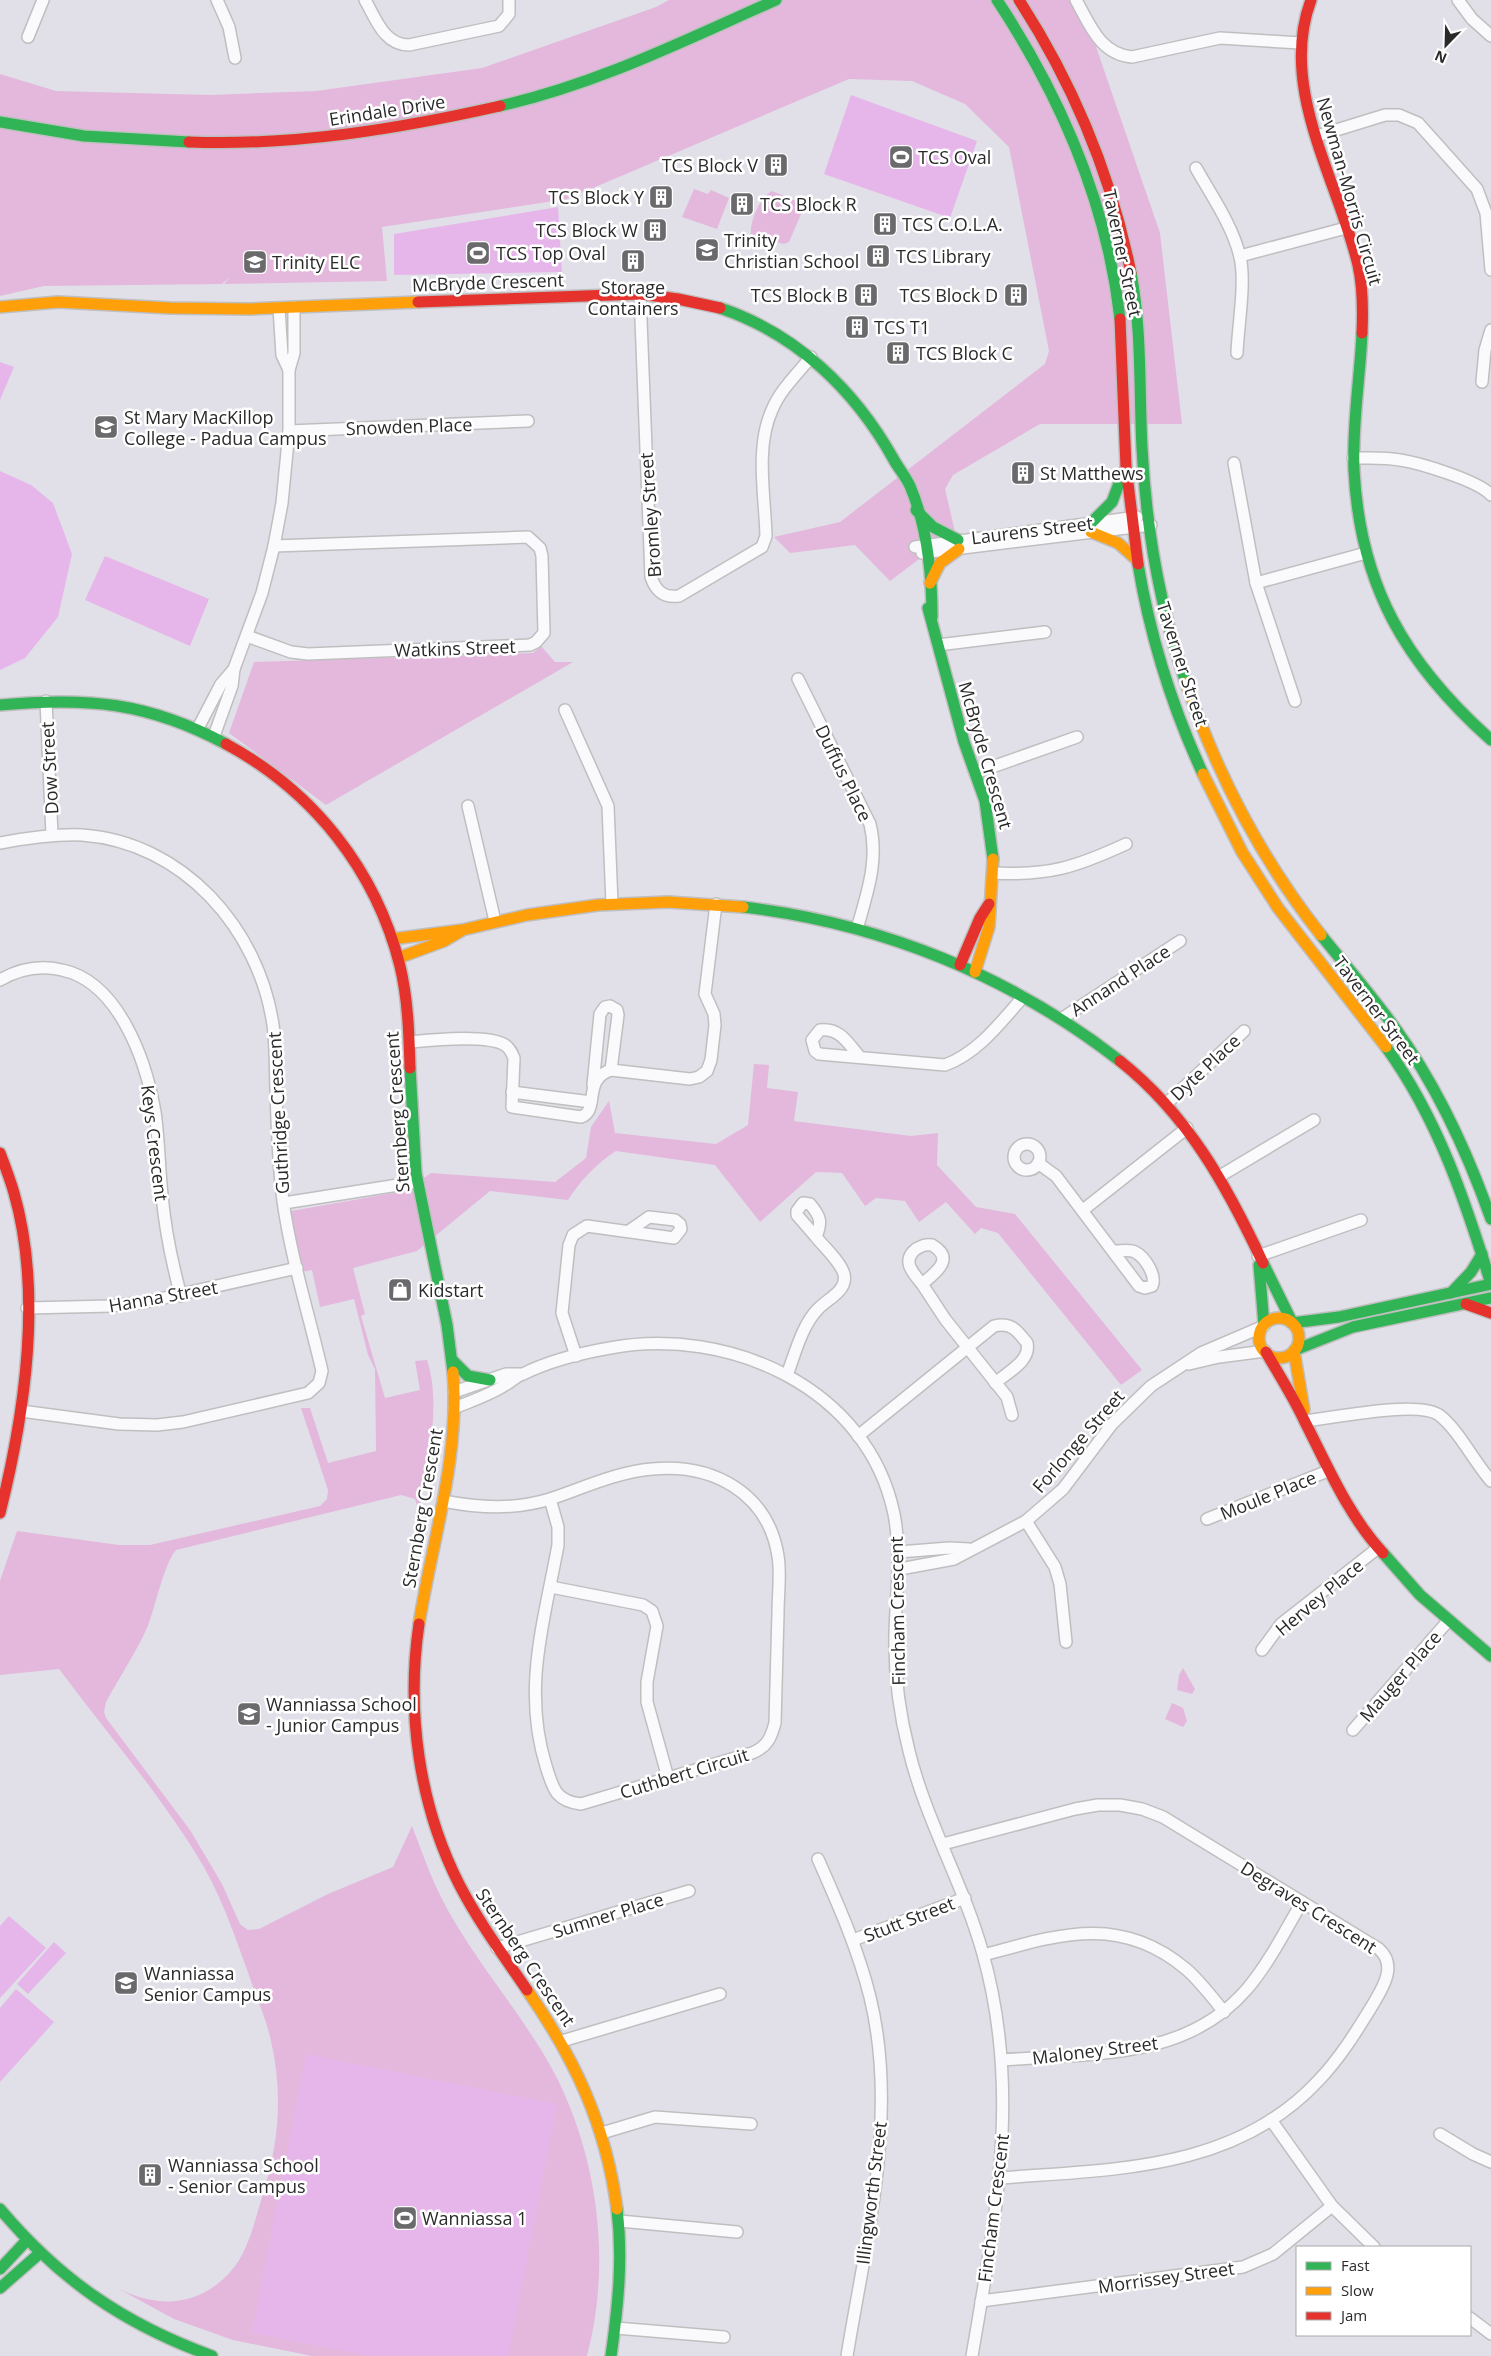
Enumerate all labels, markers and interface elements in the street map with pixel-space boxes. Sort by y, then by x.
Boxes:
north arrow [1421,20,1471,70]
text: N [1432,46,1450,68]
street label: Erindale Drive [327,89,447,131]
street label: Newman-Morris Circuit [1312,94,1388,288]
sports icon: TCS Oval [888,144,914,170]
place label: TCS Oval [918,145,991,169]
building icon: TCS Block V [763,152,789,178]
place label: TCS Block V [662,153,758,177]
building icon: TCS Block Y [648,184,674,210]
place label: TCS Block Y [548,185,645,209]
street label: Taverner Street [1098,187,1148,319]
building icon: TCS Block R [729,191,755,217]
place label: TCS Block R [760,192,857,216]
building icon: TCS C.O.L.A. [872,211,898,237]
place label: TCS C.O.L.A. [902,212,1003,236]
building icon: TCS Block W [642,217,668,243]
place label: TCS Block W [536,218,638,242]
place label: Trinity Christian School [724,228,859,273]
school or university icon: Trinity Christian School [694,237,720,263]
sports icon: TCS Top Oval [465,240,491,266]
place label: TCS Top Oval [496,241,606,265]
building icon: TCS Library [865,243,891,269]
place label: TCS Library [896,244,991,268]
building icon: Storage Containers [620,248,646,274]
school or university icon: Trinity ELC [242,249,268,275]
place label: Trinity ELC [272,250,360,274]
street label: McBryde Crescent [412,267,564,297]
place label: Storage Containers [587,275,679,320]
building icon: TCS Block B [853,282,879,308]
building icon: TCS Block D [1003,282,1029,308]
place label: TCS Block B [751,283,848,307]
place label: TCS Block D [899,283,998,307]
building icon: TCS T1 [844,314,870,340]
place label: TCS T1 [874,315,930,339]
building icon: TCS Block C [885,340,911,366]
place label: TCS Block C [916,341,1013,365]
place label: St Mary MacKillop College - Padua Campus [124,405,327,450]
street label: Snowden Place [345,412,473,440]
school or university icon: St Mary MacKillop College - Padua Campus [93,414,119,440]
street label: Bromley Street [634,452,666,578]
building icon: St Matthews [1010,460,1036,486]
place label: St Matthews [1040,461,1144,485]
street label: Laurens Street [970,511,1094,549]
street label: Taverner Street [1152,599,1214,729]
street label: Watkins Street [394,634,516,662]
street label: McBryde Crescent [953,679,1019,831]
street label: Dow Street [35,721,63,815]
street label: Duffus Place [810,721,878,825]
street label: Annand Place [1066,939,1174,1021]
street label: Taverner Street [1328,951,1426,1069]
street label: Dyte Place [1165,1028,1245,1106]
street label: Guthridge Crescent [262,1031,294,1195]
street label: Sternberg Crescent [379,1031,415,1193]
street label: Keys Crescent [136,1083,174,1203]
street label: Hanna Street [107,1275,219,1317]
shop icon: Kidstart [387,1277,413,1303]
place label: Kidstart [418,1278,483,1302]
street label: Forlonge Street [1027,1385,1129,1497]
street label: Sternberg Crescent [396,1427,448,1589]
street label: Moule Place [1216,1465,1320,1525]
street label: Fincham Crescent [884,1536,910,1686]
street label: Hervey Place [1270,1553,1368,1641]
street label: Mauger Place [1354,1625,1446,1727]
place label: Wanniassa School - Junior Campus [266,1692,417,1737]
school or university icon: Wanniassa School - Junior Campus [236,1701,262,1727]
street label: Cuthbert Circuit [617,1742,751,1804]
street label: Degraves Crescent [1236,1855,1382,1959]
street label: Sternberg Crescent [471,1883,581,2031]
street label: Sumner Place [550,1887,666,1943]
street label: Stutt Street [860,1891,958,1947]
place label: Wanniassa Senior Campus [144,1961,271,2006]
school or university icon: Wanniassa Senior Campus [113,1970,139,1996]
street label: Maloney Street [1031,2030,1159,2070]
street label: Illingworth Street [850,2120,892,2266]
street label: Fincham Crescent [972,2132,1014,2284]
place label: Wanniassa School - Senior Campus [168,2153,319,2198]
building icon: Wanniassa School - Senior Campus [137,2162,163,2188]
sports icon: Wanniassa 1 [392,2205,418,2231]
place label: Wanniassa 1 [422,2206,527,2230]
legend [1296,2246,1471,2336]
text: Fast [1341,2255,1370,2275]
street label: Morrissey Street [1096,2256,1236,2298]
text: Slow [1341,2280,1374,2300]
text: Jam [1339,2305,1367,2325]

